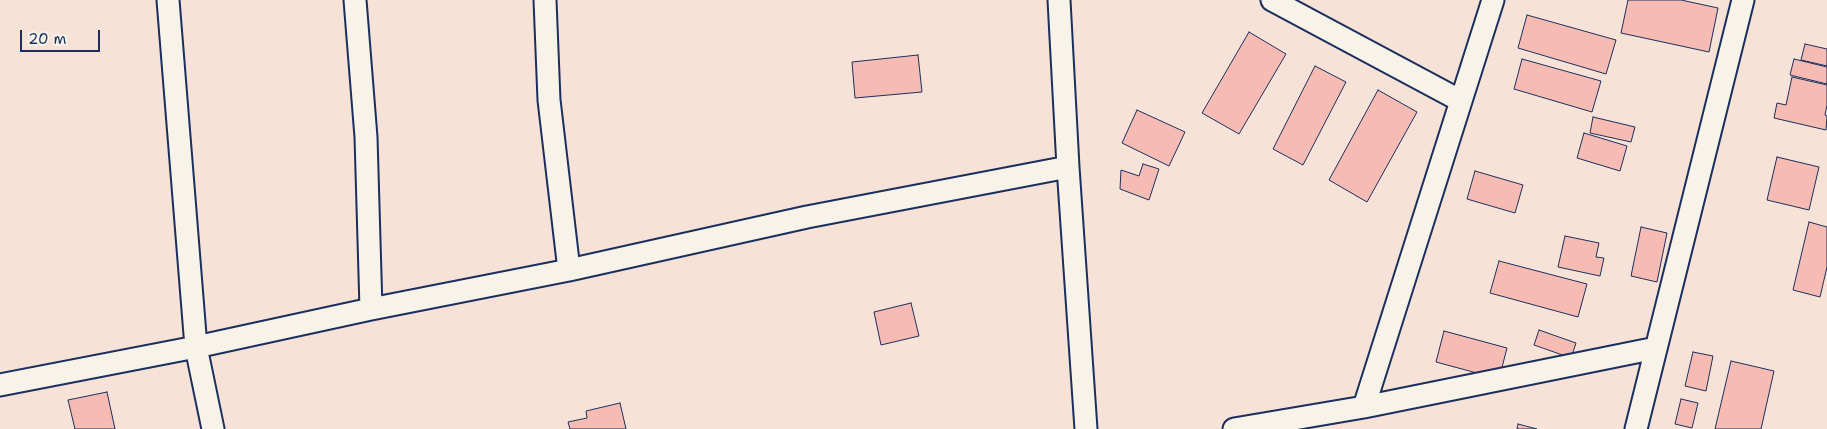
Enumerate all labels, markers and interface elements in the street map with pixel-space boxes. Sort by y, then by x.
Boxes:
scale bar [22,20,102,52]
text: 20 m [28,29,67,49]

